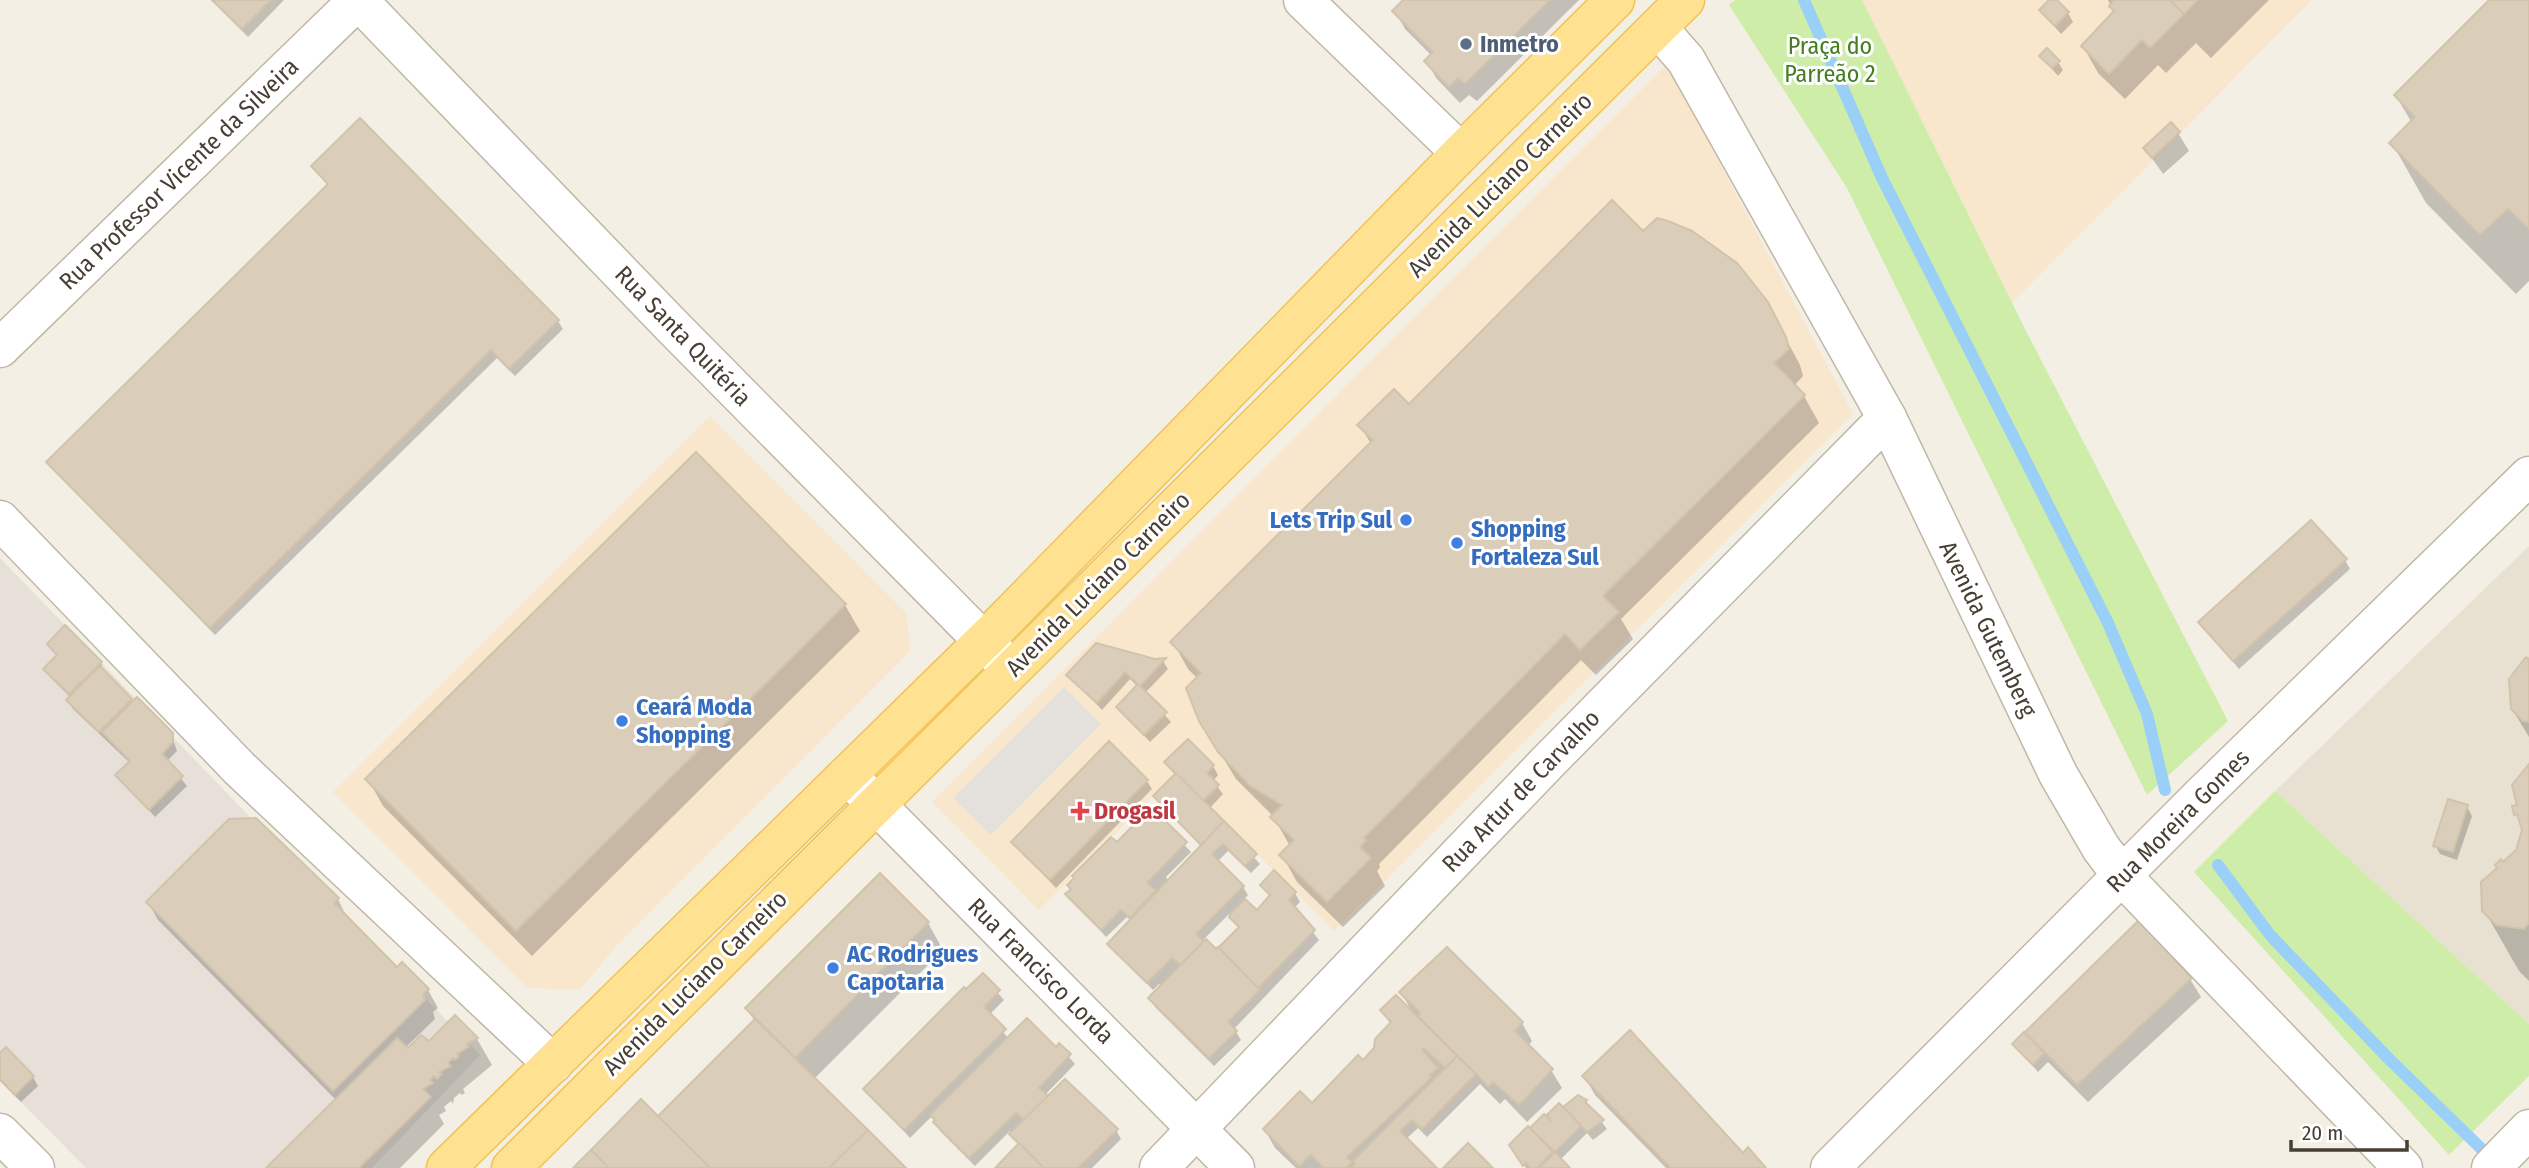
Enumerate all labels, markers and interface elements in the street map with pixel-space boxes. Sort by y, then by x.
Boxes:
place label: Inmetro [1480,30,1559,58]
park label: Praça do Parreão 2 [1784,32,1876,88]
marker: Inmetro [1458,36,1474,52]
street label: Rua Professor Vicente da Silveira [54,52,304,296]
street label: Avenida Luciano Carneiro [1402,87,1598,283]
street label: Rua Santa Quitéria [609,260,757,412]
street label: Avenida Luciano Carneiro [1000,486,1196,682]
place label: Lets Trip Sul [1270,506,1392,534]
marker: Lets Trip Sul [1398,512,1414,528]
place label: Shopping Fortaleza Sul [1471,515,1599,571]
marker: Shopping Fortaleza Sul [1449,535,1465,551]
street label: Avenida Gutemberg [1933,537,2043,722]
place label: Ceará Moda Shopping [636,693,752,749]
street label: Rua Artur de Carvalho [1436,704,1606,878]
marker: Ceará Moda Shopping [614,713,630,729]
street label: Rua Moreira Gomes [2101,744,2255,898]
place label: Drogasil [1094,797,1176,825]
marker: Drogasil [1072,803,1088,819]
street label: Avenida Luciano Carneiro [597,885,793,1081]
street label: Rua Francisco Lorda [962,892,1120,1050]
place label: AC Rodrigues Capotaria [846,940,979,996]
marker: AC Rodrigues Capotaria [825,960,841,976]
scale bar [2291,1108,2406,1152]
text: 20 m [2302,1120,2343,1146]

